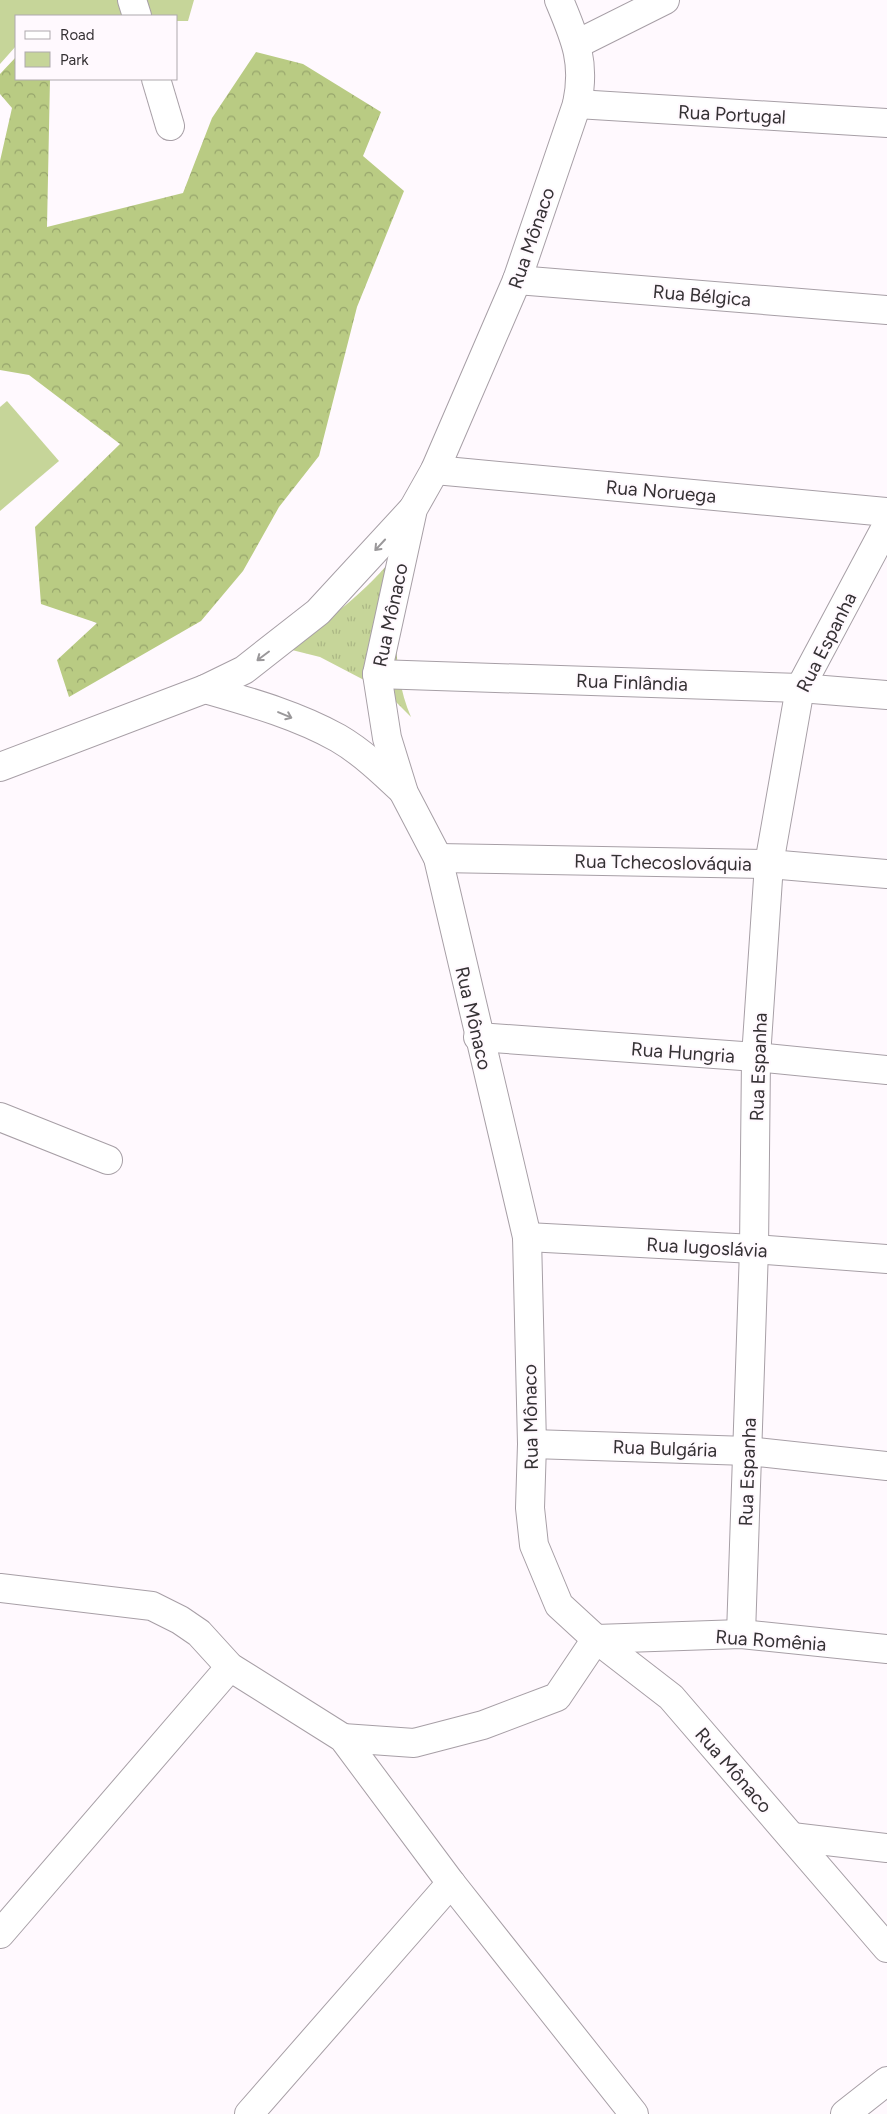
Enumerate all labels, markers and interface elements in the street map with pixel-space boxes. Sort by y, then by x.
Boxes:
legend [15,15,178,80]
text: Road [60,26,95,44]
text: Park [60,51,89,69]
street label: Rua Portugal [677,100,786,129]
street label: Rua Mônaco [503,185,560,292]
street label: Rua Bélgica [652,280,752,311]
street label: Rua Noruega [605,475,717,508]
one-way arrow [374,538,386,551]
street label: Rua Mônaco [368,561,413,669]
street label: Rua Espanha [792,589,861,696]
one-way arrow [257,651,270,662]
street label: Rua Finlândia [576,669,688,696]
one-way arrow [277,711,292,720]
street label: Rua Tchecoslováquia [574,849,752,876]
street label: Rua Mônaco [450,964,497,1072]
street label: Rua Espanha [745,1012,772,1122]
street label: Rua Hungria [630,1037,736,1068]
street label: Rua Iugoslávia [646,1233,768,1262]
street label: Rua Mônaco [518,1364,543,1470]
street label: Rua Espanha [734,1417,761,1527]
street label: Rua Bulgária [612,1435,718,1462]
street label: Rua Romênia [715,1625,827,1656]
street label: Rua Mônaco [690,1723,777,1818]

